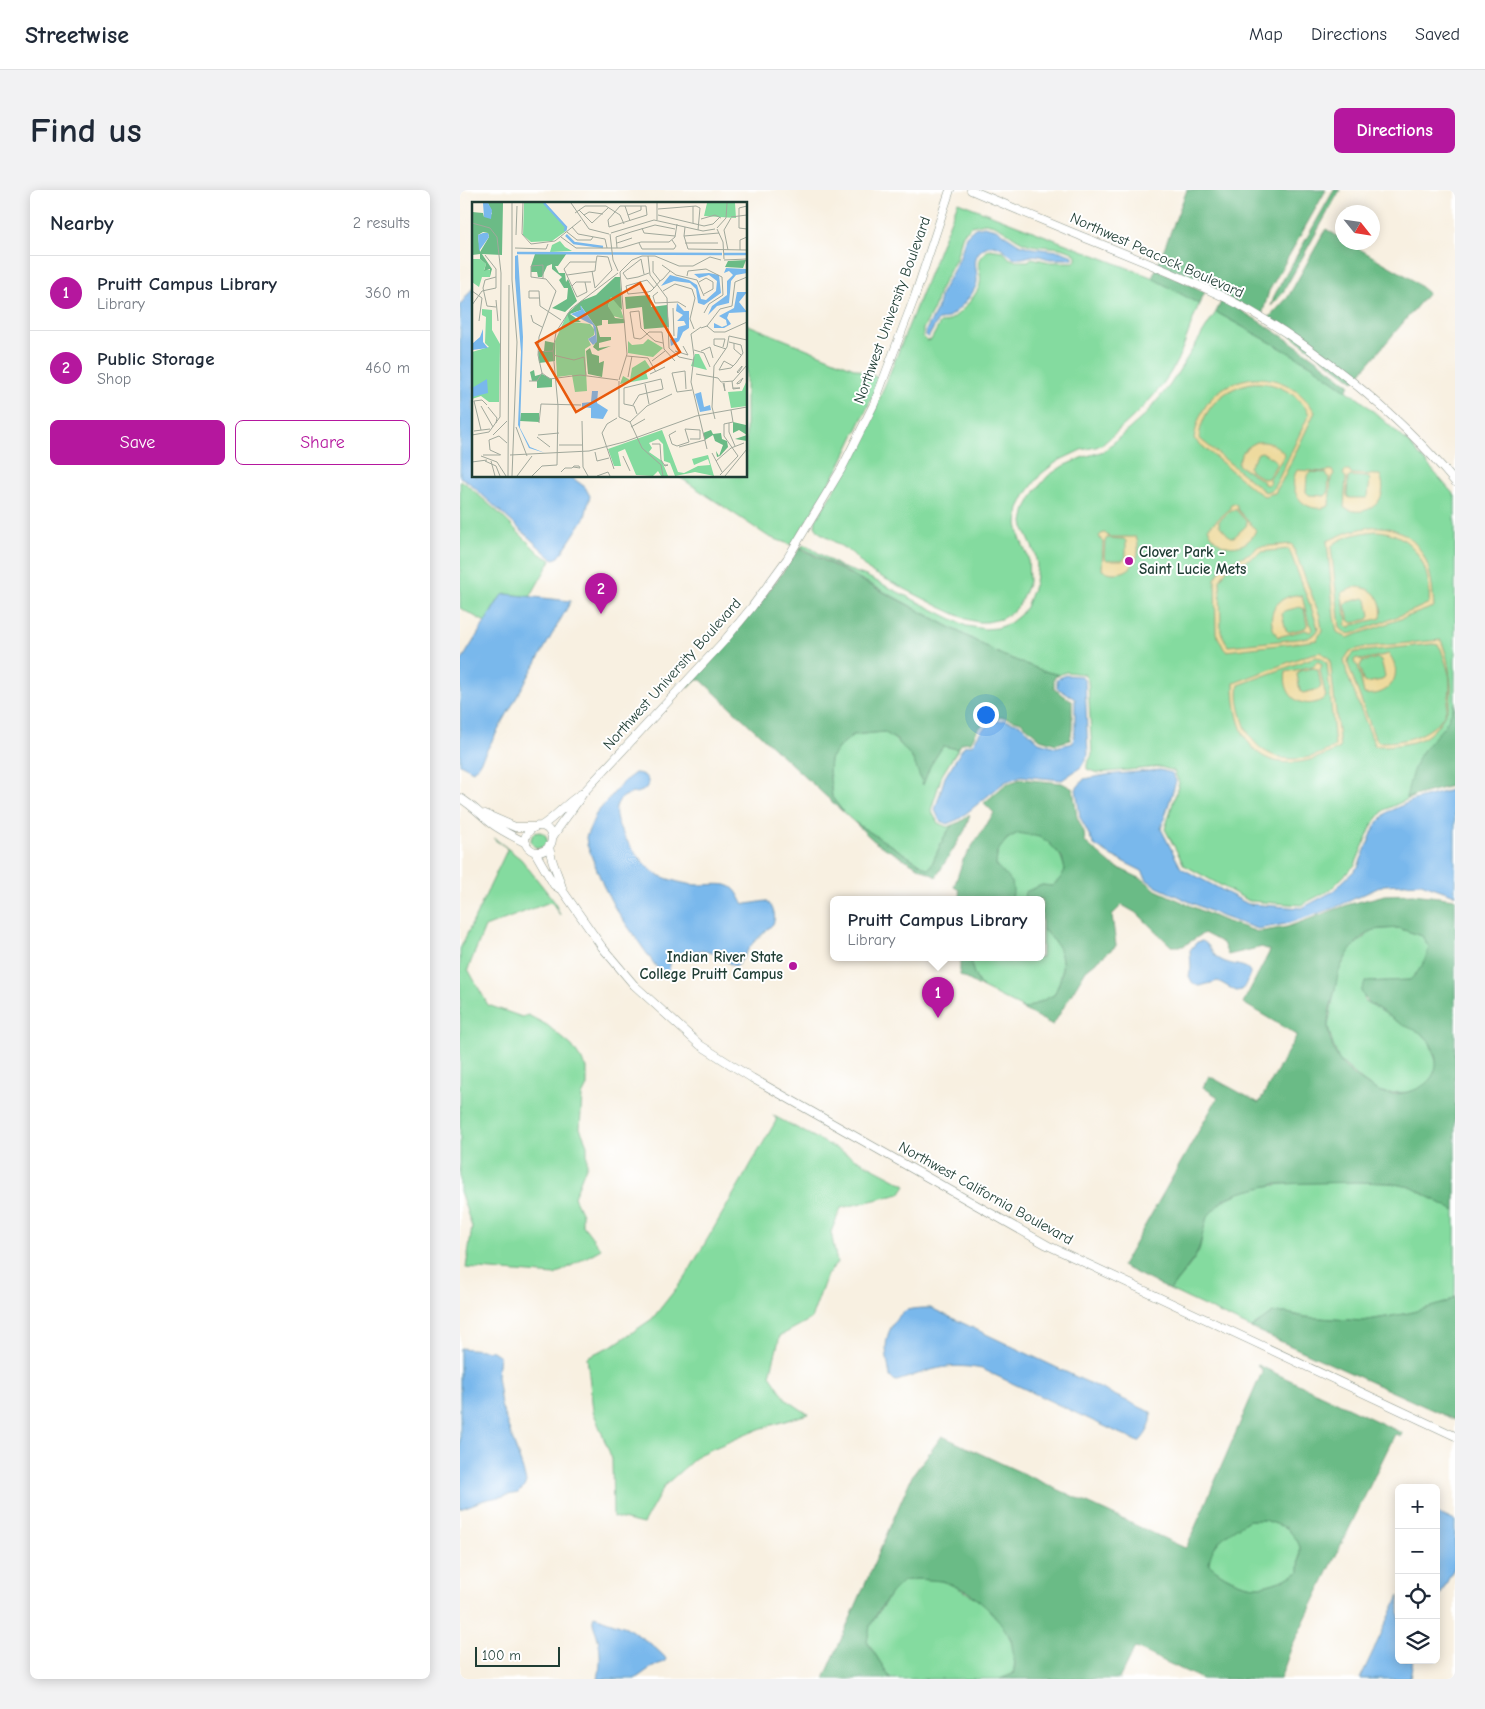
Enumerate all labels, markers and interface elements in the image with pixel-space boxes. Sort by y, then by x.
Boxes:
text: Streetwise [25,21,129,49]
text: Map [1249,24,1283,45]
text: Directions [1311,24,1387,45]
text: Saved [1415,24,1460,45]
button: Directions [1334,108,1455,153]
text: Find us [30,110,142,151]
inset map [472,202,748,478]
north arrow [1335,205,1380,250]
street label: Northwest Peacock Boulevard [1067,208,1247,302]
text: Nearby [50,211,114,235]
text: 2 results [353,214,410,232]
street label: Northwest University Boulevard [850,214,934,406]
text: Pruitt Campus Library [97,273,277,295]
text: 1 [63,284,69,302]
text: 360 m [365,284,410,302]
text: Library [97,295,145,313]
text: Public Storage [97,348,215,370]
text: 2 [62,359,70,377]
text: 460 m [365,359,410,377]
text: Shop [97,370,131,388]
button: Save [50,420,225,465]
button: Share [235,420,410,465]
place label: Clover Park - Saint Lucie Mets [1139,543,1246,578]
marker: Clover Park - Saint Lucie Mets [1123,555,1135,567]
pin: 2 [585,573,617,614]
street label: Northwest University Boulevard [599,594,745,754]
your location [973,702,999,728]
popup [830,896,1045,961]
text: Pruitt Campus Library [847,909,1028,931]
text: Library [847,931,895,949]
place label: Indian River State College Pruitt Campus [639,948,783,983]
marker: Indian River State College Pruitt Campus [787,960,799,972]
pin: 1 [922,977,954,1018]
street label: Northwest California Boulevard [896,1137,1076,1249]
map controls [1395,1484,1440,1664]
button: + [1395,1484,1440,1529]
button: − [1395,1529,1440,1574]
button: locate [1395,1574,1440,1619]
button: layers [1395,1619,1440,1664]
scale bar [475,1644,560,1667]
text: 100 m [482,1647,521,1664]

